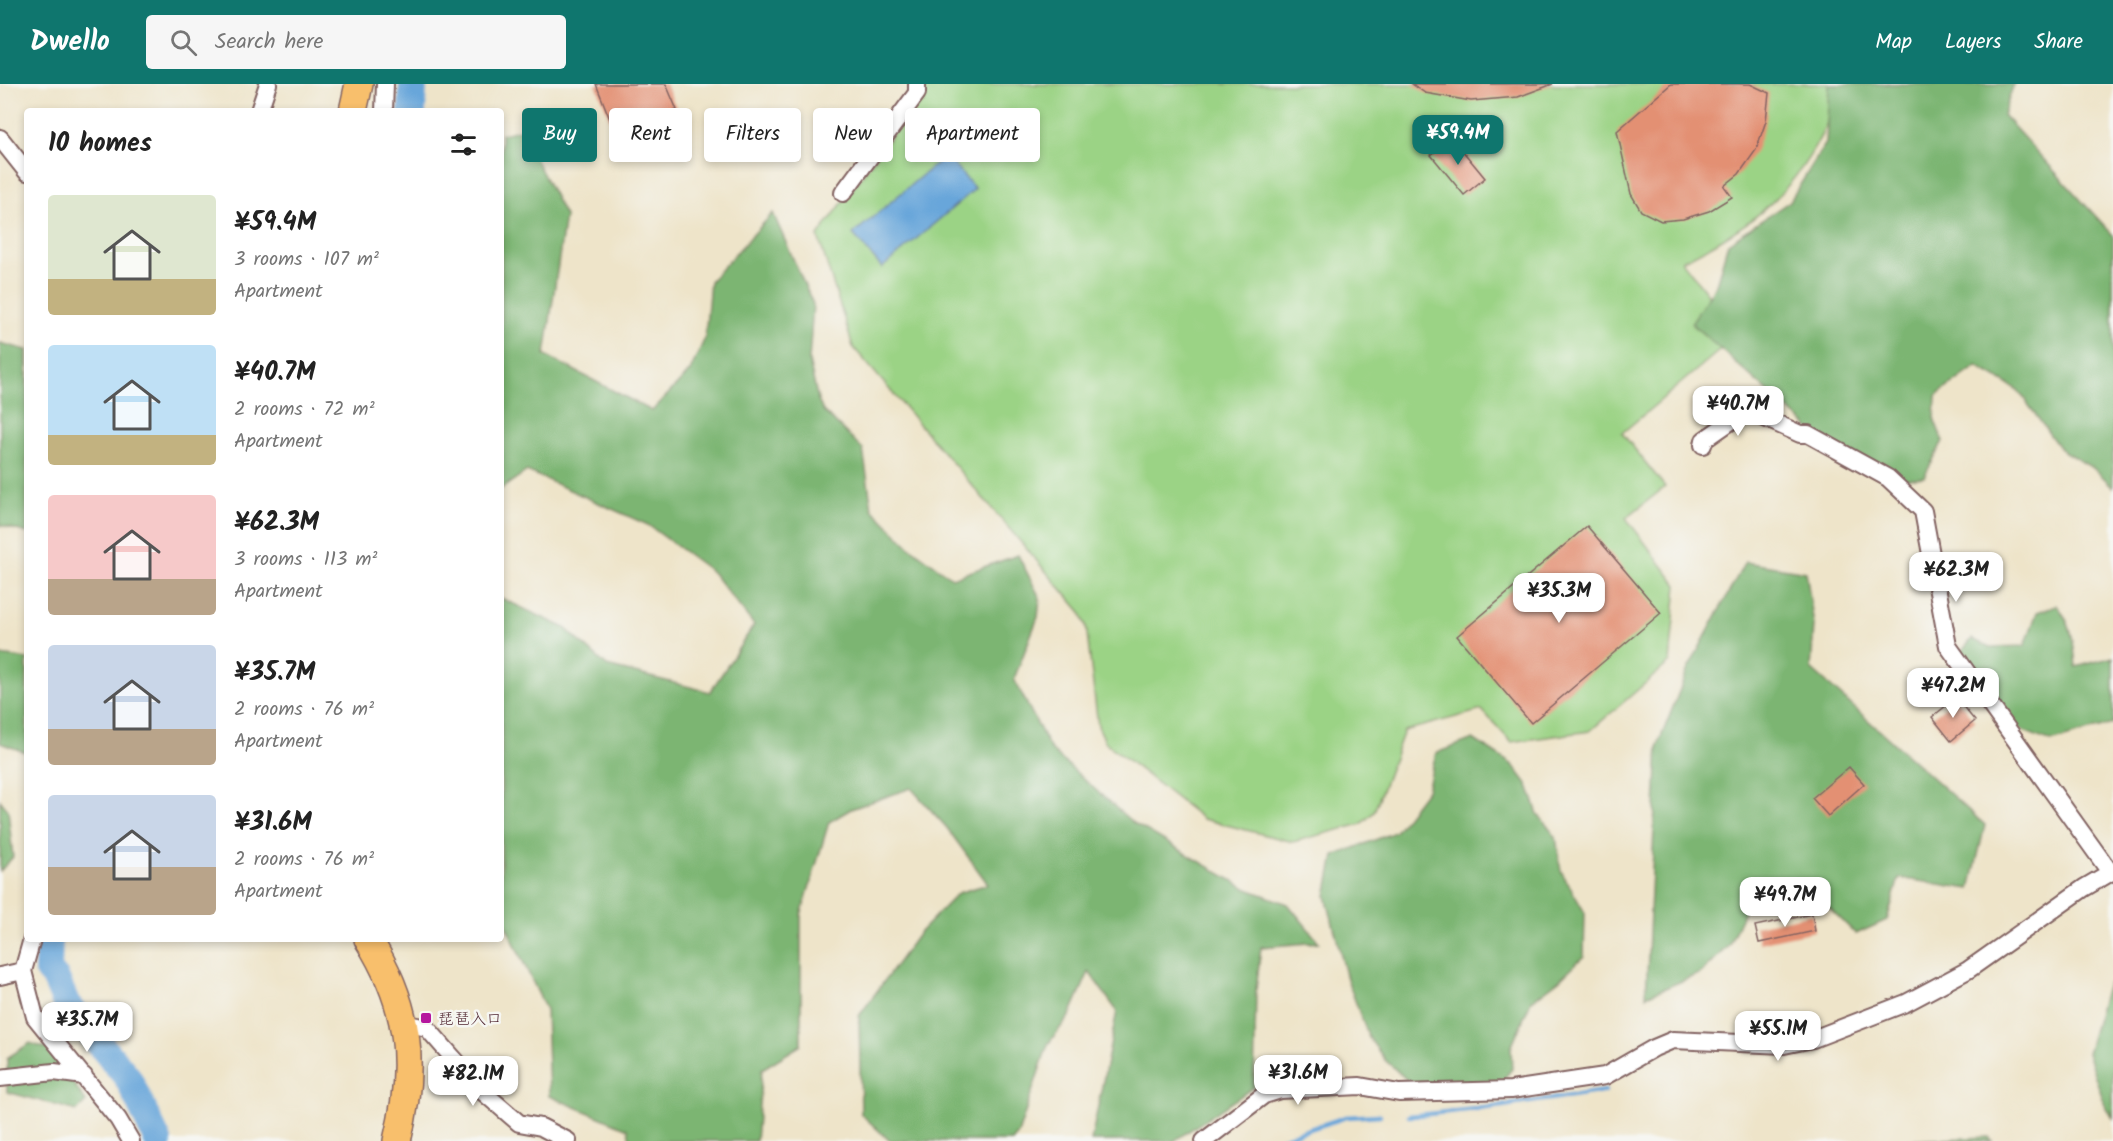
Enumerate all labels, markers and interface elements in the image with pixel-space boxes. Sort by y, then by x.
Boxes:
search box [146,15,566,69]
text: Dwello [30,20,110,65]
text: Search here [215,25,323,60]
icon: search [167,26,200,59]
text: Map [1875,26,1912,59]
text: Layers [1945,26,2001,59]
text: Share [2034,26,2083,59]
chip: Buy [522,108,597,162]
chip: Rent [609,108,692,162]
chip: Filters [704,108,801,162]
chip: New [813,108,893,162]
chip: Apartment [905,108,1040,162]
pin: ¥59.4M [1409,115,1507,166]
text: ¥59.4M [1426,118,1490,150]
text: 10 homes [48,123,152,165]
icon: filters [447,128,480,161]
text: ¥59.4M [234,202,316,244]
icon: home [96,219,168,291]
text: 3 rooms · 107 m² [234,244,379,276]
text: Apartment [234,276,323,308]
text: ¥40.7M [234,352,316,394]
icon: home [96,369,168,441]
pin: ¥40.7M [1689,386,1787,437]
text: ¥40.7M [1707,389,1769,421]
text: 2 rooms · 72 m² [234,394,375,426]
text: Apartment [234,426,323,458]
text: ¥62.3M [234,502,319,544]
icon: home [96,519,168,591]
text: 3 rooms · 113 m² [234,544,377,576]
pin: ¥62.3M [1907,552,2005,603]
text: ¥62.3M [1923,555,1989,587]
pin: ¥35.3M [1510,573,1608,624]
text: Apartment [234,576,323,608]
text: ¥35.3M [1527,576,1591,608]
text: ¥35.7M [234,652,315,694]
pin: ¥47.2M [1904,668,2002,719]
icon: home [96,669,168,741]
text: ¥47.2M [1921,671,1985,703]
text: 2 rooms · 76 m² [234,694,374,726]
text: Apartment [234,726,323,758]
text: ¥31.6M [234,802,312,844]
icon: home [96,819,168,891]
text: 2 rooms · 76 m² [234,844,374,876]
text: Apartment [234,876,323,908]
pin: ¥49.7M [1736,877,1834,928]
text: ¥49.7M [1754,880,1816,912]
pin: ¥35.7M [38,1002,136,1053]
text: ¥35.7M [56,1005,118,1037]
place label: 琵琶入口 [438,1007,502,1032]
marker: 琵琶入口 [419,1011,433,1025]
pin: ¥55.1M [1729,1011,1827,1062]
text: ¥55.1M [1749,1014,1807,1046]
pin: ¥31.6M [1249,1055,1347,1106]
pin: ¥82.1M [424,1056,522,1107]
text: ¥31.6M [1268,1058,1328,1090]
text: ¥82.1M [442,1059,504,1091]

